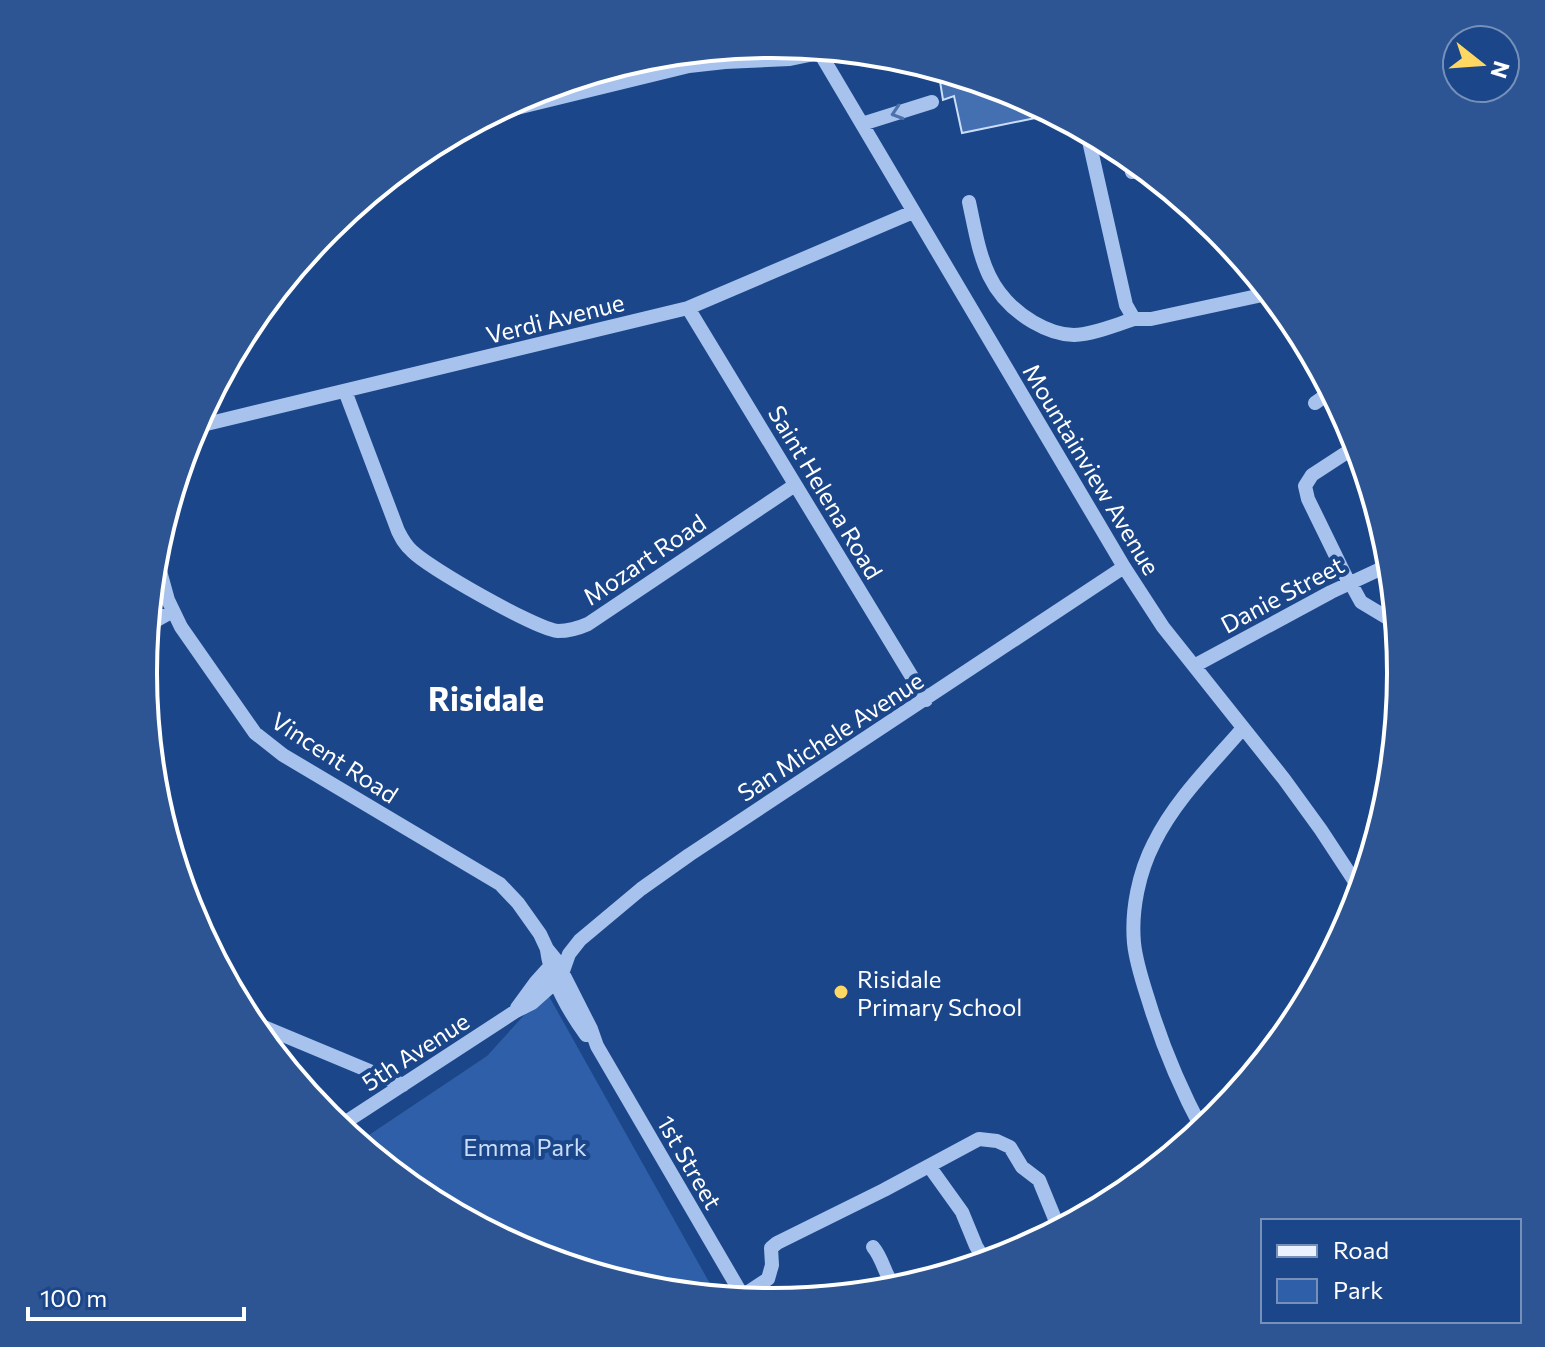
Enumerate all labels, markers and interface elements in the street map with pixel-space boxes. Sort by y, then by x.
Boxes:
north arrow [1441,24,1521,104]
text: N [1485,58,1516,82]
one-way arrow [891,104,904,120]
street label: Verdi Avenue [483,287,627,349]
street label: Mountainview Avenue [1017,358,1167,580]
street label: Saint Helena Road [763,400,889,584]
street label: Mozart Road [577,507,711,611]
street label: Danie Street [1215,549,1349,639]
street label: San Michele Avenue [732,665,928,807]
district label: Risidale [428,678,544,718]
street label: Vincent Road [266,705,404,809]
place label: Risidale Primary School [857,964,1022,1021]
marker: Risidale Primary School [832,983,850,1001]
street label: 5th Avenue [356,1006,474,1096]
street label: 1st Street [652,1110,728,1214]
park label: Emma Park [463,1132,587,1161]
legend [1261,1219,1521,1323]
text: Road [1333,1235,1389,1264]
scale bar [28,1271,244,1321]
text: Park [1333,1275,1383,1304]
text: 100 m [40,1283,107,1312]

